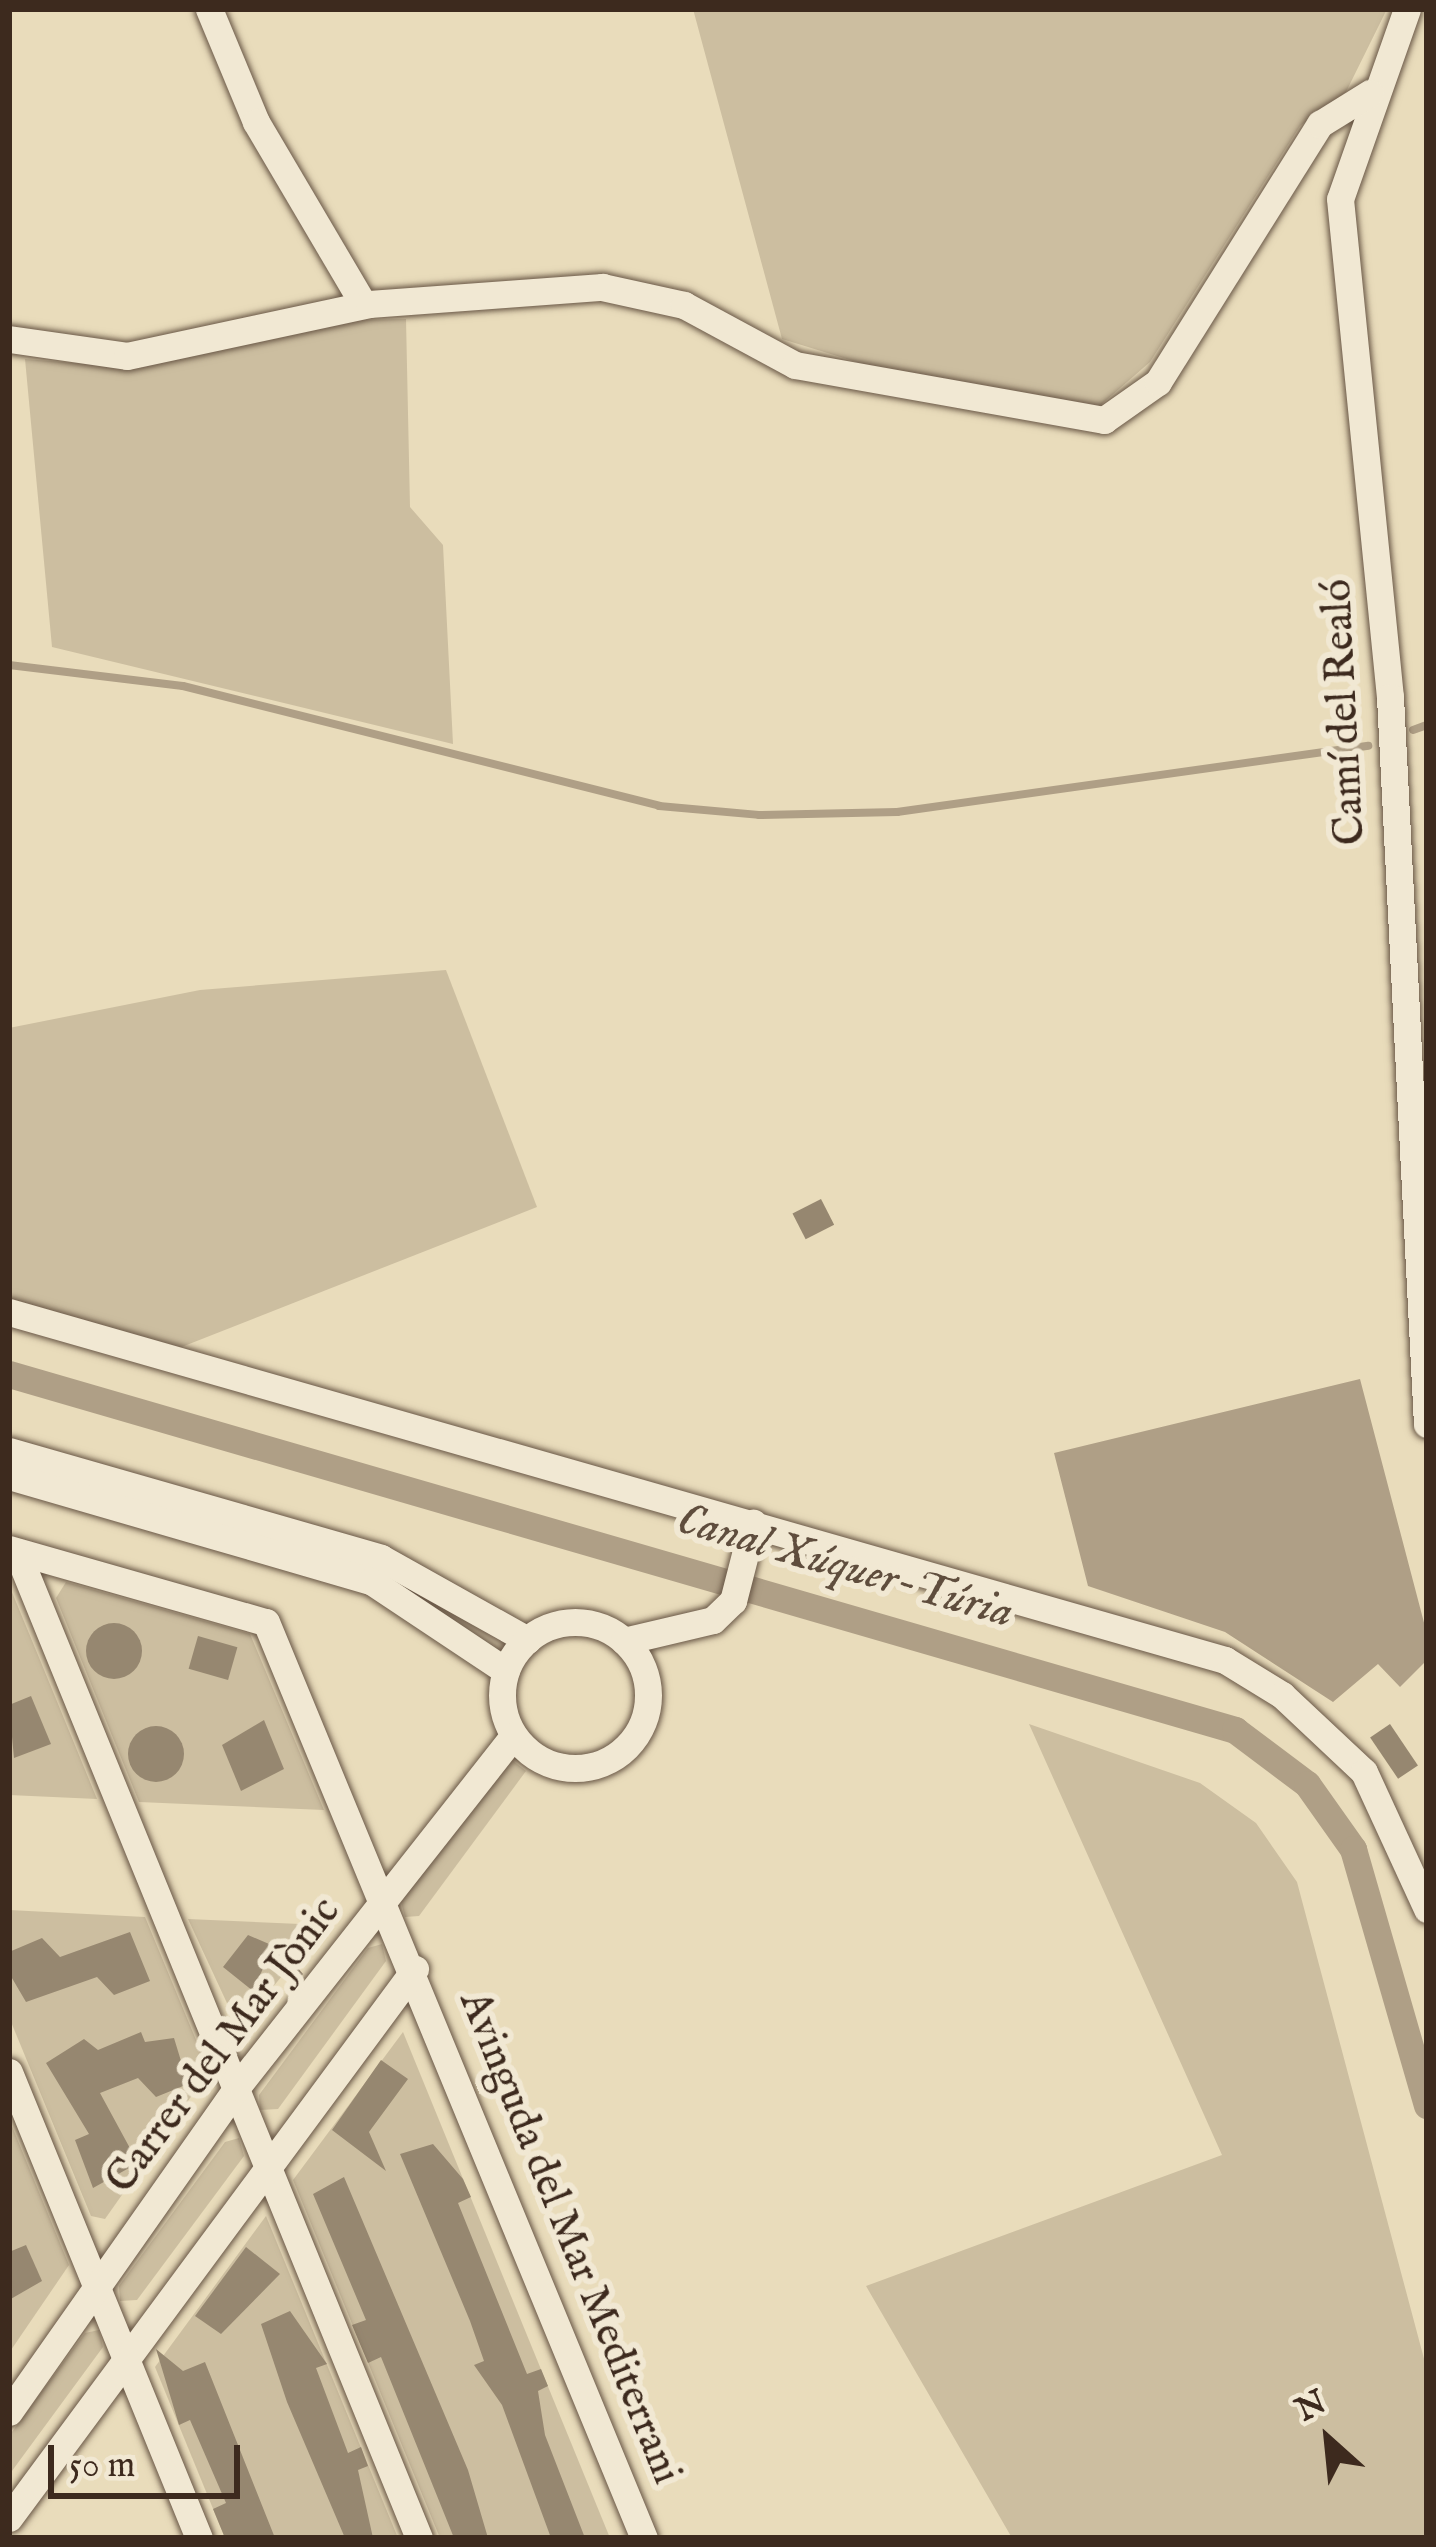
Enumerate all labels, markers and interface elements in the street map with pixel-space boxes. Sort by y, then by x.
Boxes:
street label: Camí del Realó [1313,578,1377,846]
water label: Canal Xúquer-Túria [671,1493,1019,1641]
street label: Carrer del Mar Jònic [96,1888,352,2204]
street label: Avinguda del Mar Mediterrani [447,1984,691,2492]
north arrow [1268,2379,1388,2499]
text: N [1289,2382,1334,2432]
scale bar [54,2421,246,2495]
text: 50 m [69,2443,135,2489]

